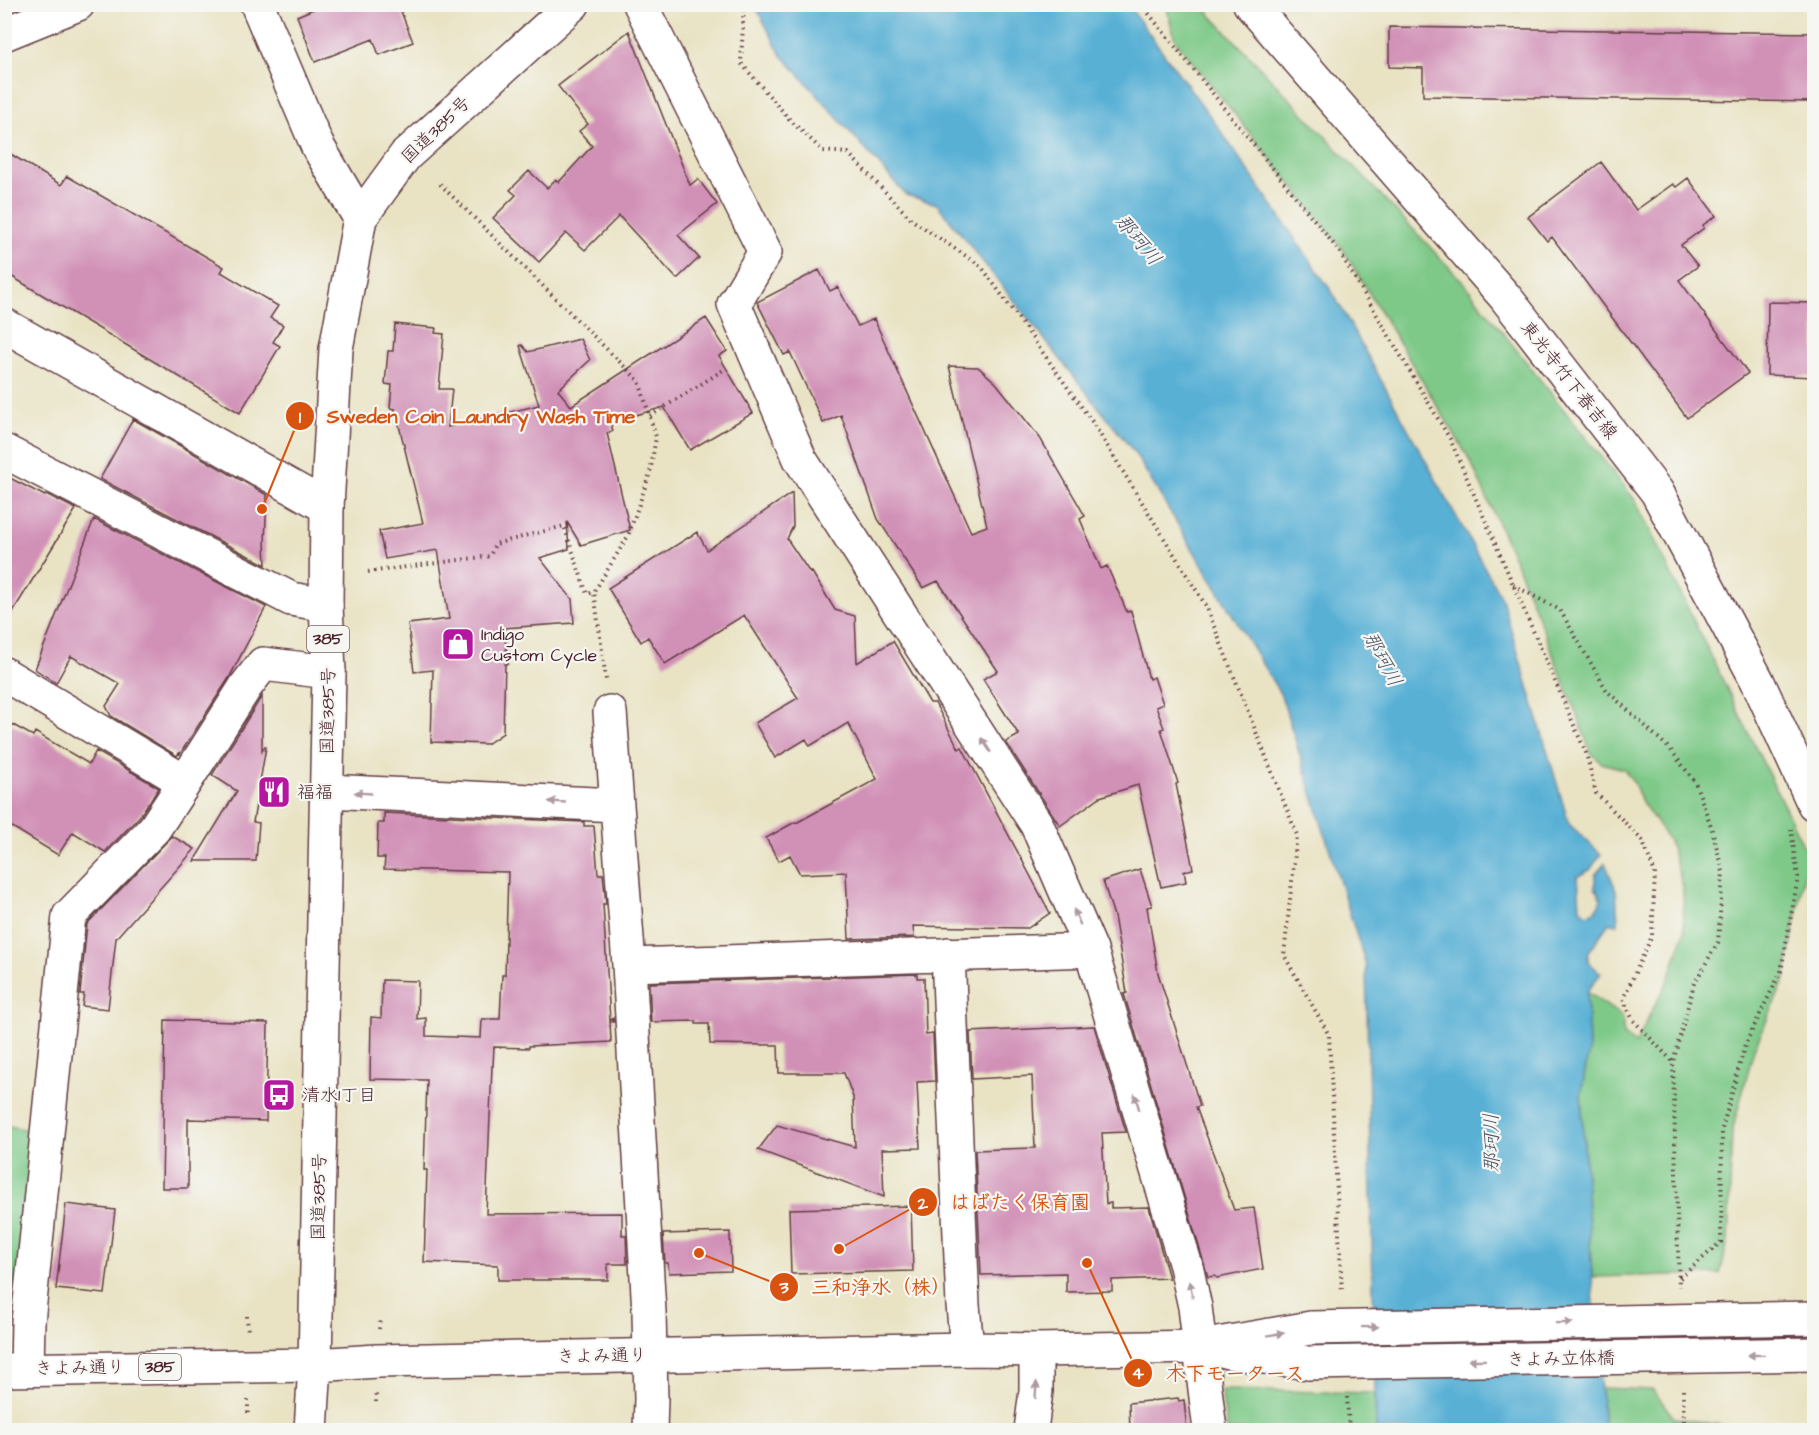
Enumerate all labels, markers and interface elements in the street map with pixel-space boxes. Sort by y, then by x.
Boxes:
street label: 国道385号 [396,91,476,169]
water label: 那珂川 [1108,208,1168,272]
street label: 東光寺竹下春吉線 [1515,316,1623,444]
callout: Sweden Coin Laundry Wash Time [285,397,647,435]
text: Sweden Coin Laundry Wash Time [326,403,635,432]
text: 1 [299,405,302,430]
place label: Indigo Custom Cycle [481,622,597,669]
road number: 385 [307,626,349,652]
shop icon: Indigo Custom Cycle [440,626,476,662]
water label: 那珂川 [1355,626,1409,692]
street label: 国道385号 [315,667,341,755]
one-way arrow [980,738,992,754]
restaurant icon: 福福 [256,774,292,810]
place label: 福福 [297,780,333,805]
one-way arrow [353,789,372,798]
one-way arrow [548,797,567,807]
one-way arrow [1072,908,1081,926]
bus stop icon: 清水1丁目 [261,1077,297,1113]
place label: 清水1丁目 [302,1083,376,1108]
one-way arrow [1132,1093,1141,1111]
water label: 那珂川 [1477,1113,1507,1173]
street label: 国道385号 [306,1153,332,1241]
callout: はばたく保育園 [908,1183,1102,1221]
text: はばたく保育園 [950,1189,1090,1217]
text: 2 [917,1191,929,1216]
callout: 三和浄水（株） [769,1268,963,1306]
text: 三和浄水（株） [811,1274,951,1302]
text: 3 [778,1275,789,1300]
one-way arrow [1186,1280,1196,1299]
one-way arrow [1555,1318,1574,1328]
one-way arrow [1360,1322,1379,1331]
one-way arrow [1267,1329,1286,1338]
street label: きよみ通り [557,1343,647,1369]
street label: きよみ立体橋 [1507,1346,1615,1372]
one-way arrow [1747,1350,1766,1360]
road number: 385 [139,1354,181,1380]
callout: 木下モータース [1123,1354,1317,1392]
street label: きよみ通り [35,1355,125,1381]
one-way arrow [1468,1355,1487,1365]
text: 木下モータース [1166,1360,1304,1388]
text: 4 [1132,1361,1145,1386]
one-way arrow [1031,1381,1040,1400]

